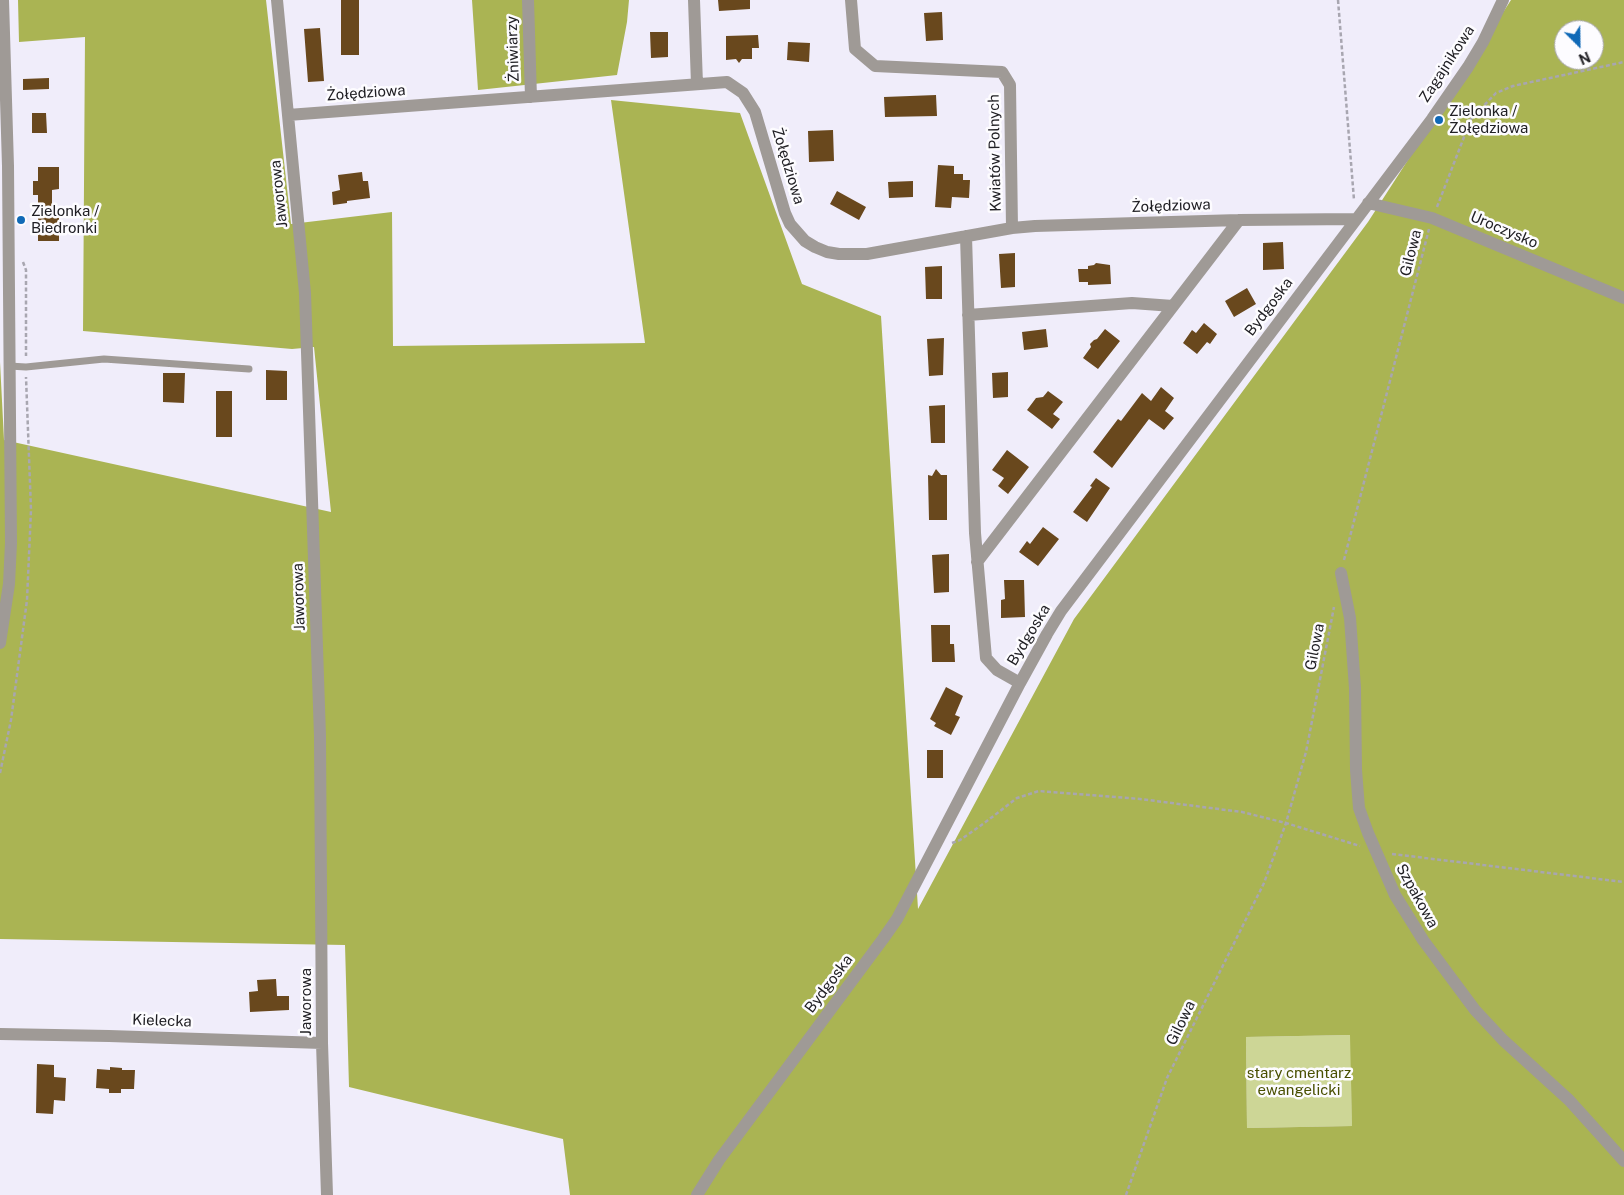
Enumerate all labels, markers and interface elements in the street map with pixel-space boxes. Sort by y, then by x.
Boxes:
street label: Żniwiarzy [503,15,523,83]
north arrow [1554,20,1604,70]
street label: Zagajnikowa [1415,22,1479,106]
text: N [1576,48,1593,67]
street label: Żołędziowa [326,81,406,105]
street label: Kwiatów Polnych [985,94,1005,212]
place label: Zielonka / Żołędziowa [1449,102,1528,137]
marker: Zielonka / Żołędziowa [1433,114,1445,126]
street label: Żołędziowa [768,125,808,207]
street label: Jaworowa [267,159,291,229]
street label: Żołędziowa [1131,196,1211,216]
place label: Zielonka / Biedronki [31,202,99,237]
street label: Uroczysko [1467,208,1541,252]
marker: Zielonka / Biedronki [15,214,27,226]
street label: Gilowa [1397,228,1425,278]
street label: Bydgoska [1241,274,1297,340]
street label: Jaworowa [289,563,309,631]
street label: Bydgoska [1004,601,1054,669]
street label: Gilowa [1302,622,1328,672]
street label: Szpakowa [1392,861,1442,931]
street label: Bydgoska [801,951,857,1017]
street label: Jaworowa [297,968,315,1036]
street label: Gilowa [1163,998,1199,1048]
street label: Kielecka [132,1011,192,1031]
park label: stary cmentarz ewangelicki [1247,1064,1351,1099]

